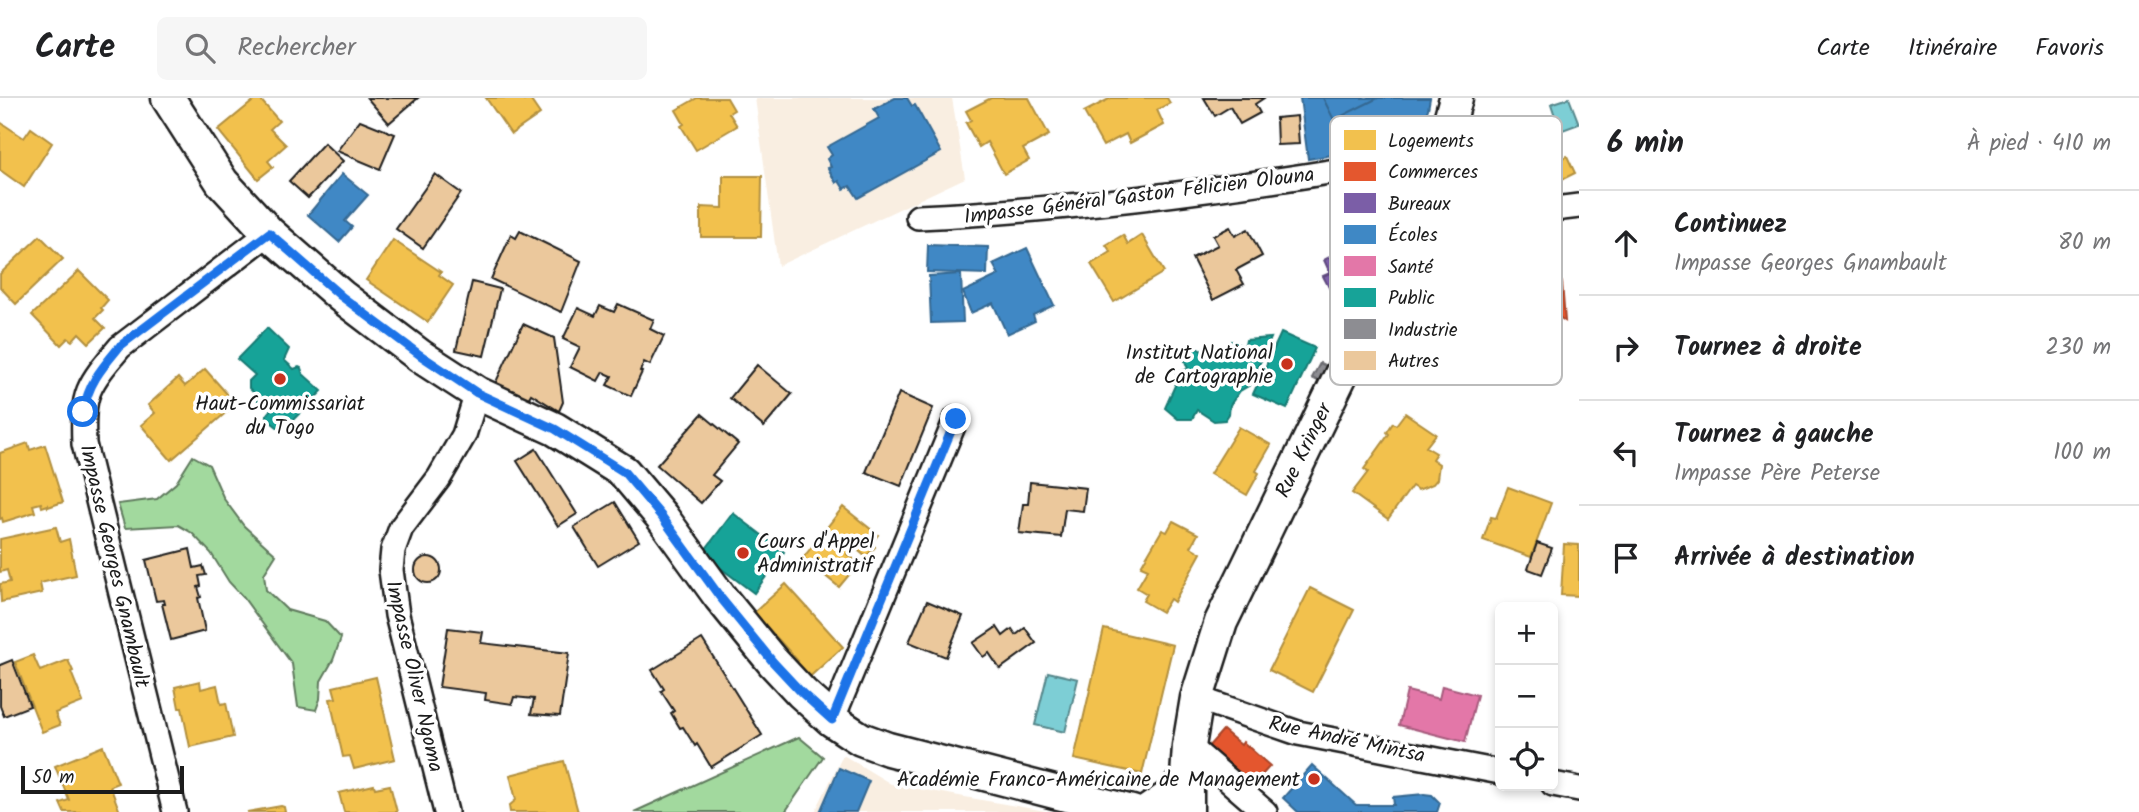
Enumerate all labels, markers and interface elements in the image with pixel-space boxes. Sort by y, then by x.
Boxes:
search box [157,17,647,80]
text: Carte [35,22,115,75]
text: Rechercher [237,27,356,69]
icon: search [181,29,219,67]
text: Carte [1816,29,1870,68]
text: Itinéraire [1908,29,1997,68]
text: Favoris [2035,29,2104,68]
legend [1330,116,1562,385]
text: 6 min [1607,120,1684,168]
text: À pied · 410 m [1967,126,2111,162]
text: Logements [1388,127,1474,157]
text: Commerces [1388,158,1478,188]
street label: Impasse Général Gaston Félicien Olouna [962,159,1316,234]
text: Bureaux [1388,190,1451,220]
text: Continuez [1674,204,1787,246]
text: Écoles [1388,221,1437,251]
icon: ahead [1607,224,1645,262]
text: 80 m [2058,225,2111,261]
text: Impasse Georges Gnambault [1674,246,1947,282]
text: Santé [1388,253,1433,283]
text: Public [1388,284,1435,314]
text: Industrie [1388,316,1458,346]
text: Tournez à droite [1674,327,1862,369]
icon: right [1607,329,1645,367]
text: 230 m [2045,330,2111,366]
place label: Institut National de Cartographie [1126,337,1274,394]
text: Autres [1388,347,1439,377]
marker: Institut National de Cartographie [1279,356,1295,372]
marker: Haut-Commissariat du Togo [272,371,288,387]
place label: Haut-Commissariat du Togo [195,388,366,445]
route start [67,396,98,427]
street label: Rue Kringer [1267,397,1342,504]
route end [940,403,971,434]
text: Tournez à gauche [1674,414,1874,456]
icon: left [1607,434,1645,472]
text: 100 m [2053,435,2111,471]
street label: Impasse Georges Gnambault [69,441,158,692]
text: Impasse Père Peterse [1674,456,1880,492]
place label: Cours d'Appel Administratif [757,526,875,583]
text: Arrivée à destination [1674,537,1915,579]
icon: arrive [1607,539,1645,577]
marker: Cours d'Appel Administratif [735,545,751,561]
street label: Impasse Oliver Ngoma [375,577,452,775]
map controls [1495,602,1558,791]
button: + [1495,602,1558,665]
button: − [1495,665,1558,728]
street label: Rue André Mintsa [1266,708,1428,773]
button: locate [1495,728,1558,791]
scale bar [21,763,184,795]
text: 50 m [32,763,74,793]
place label: Académie Franco-Américaine de Management [897,764,1301,797]
marker: Académie Franco-Américaine de Management [1306,771,1322,787]

